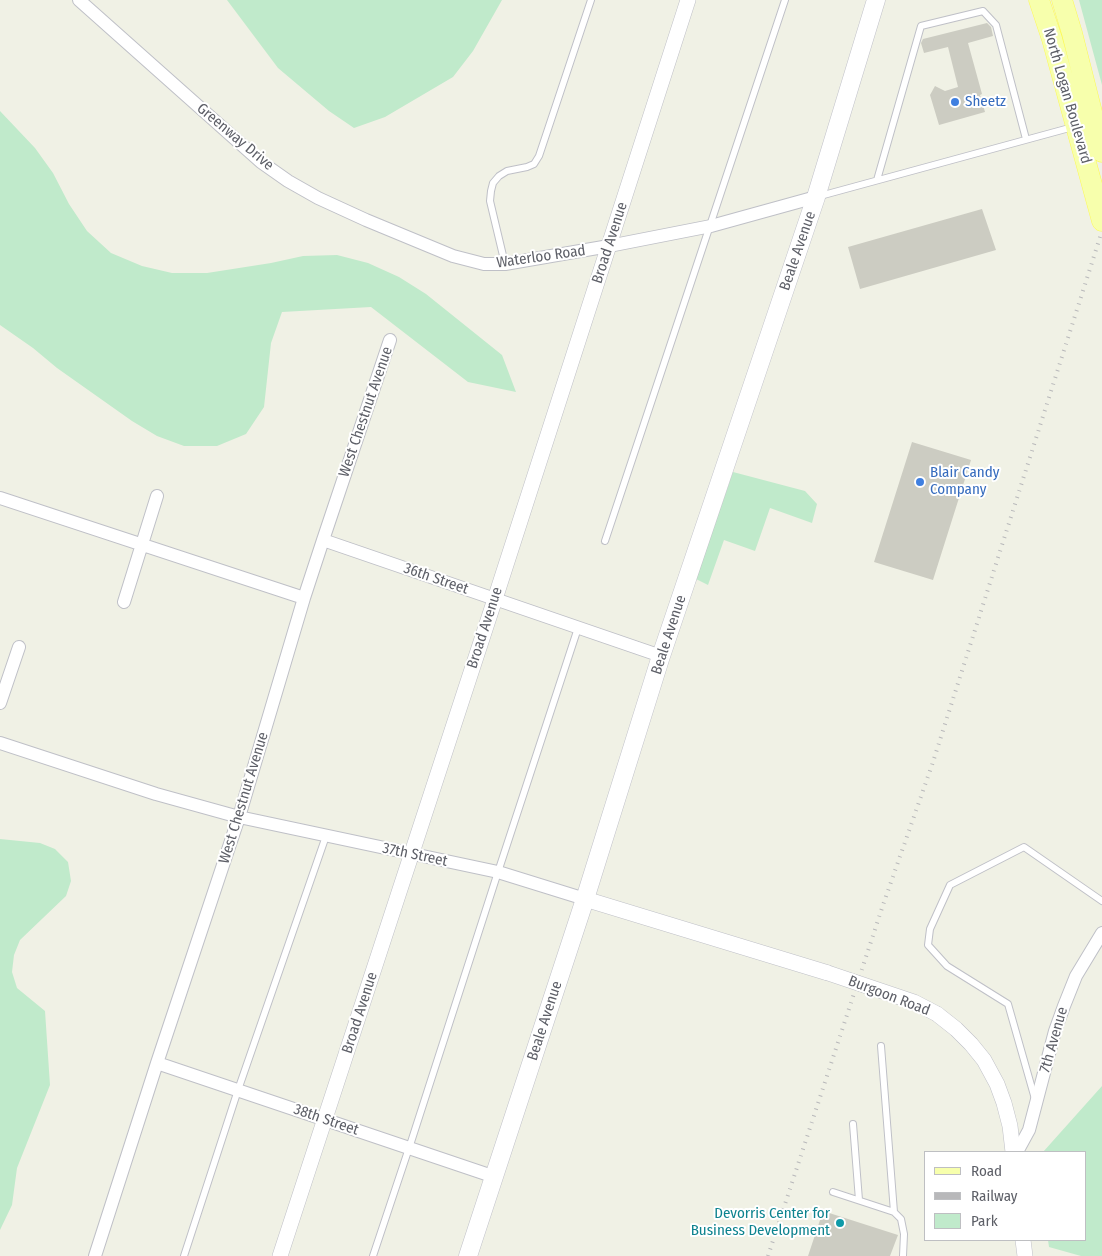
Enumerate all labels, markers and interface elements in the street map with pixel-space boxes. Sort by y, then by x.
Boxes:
street label: North Logan Boulevard [1039,26,1095,166]
place label: Sheetz [965,93,1006,111]
marker: Sheetz [949,96,961,108]
street label: Greenway Drive [193,100,277,174]
street label: Broad Avenue [588,200,632,286]
street label: Beale Avenue [776,209,820,293]
street label: Waterloo Road [495,242,587,272]
street label: West Chestnut Avenue [335,344,397,480]
place label: Blair Candy Company [930,464,999,499]
marker: Blair Candy Company [914,476,926,488]
street label: 36th Street [401,560,471,598]
street label: Broad Avenue [463,585,507,671]
street label: Beale Avenue [648,593,690,677]
street label: West Chestnut Avenue [215,730,273,866]
street label: 37th Street [381,839,449,871]
street label: Broad Avenue [338,970,382,1056]
street label: Burgoon Road [846,972,932,1020]
street label: Beale Avenue [524,979,566,1063]
street label: 7th Avenue [1036,1005,1072,1075]
street label: 38th Street [291,1101,361,1139]
legend [924,1151,1087,1241]
text: Road [971,1162,1002,1180]
text: Railway [971,1187,1018,1205]
place label: Devorris Center for Business Development [691,1205,830,1240]
text: Park [971,1212,998,1230]
marker: Devorris Center for Business Development [834,1217,846,1229]

